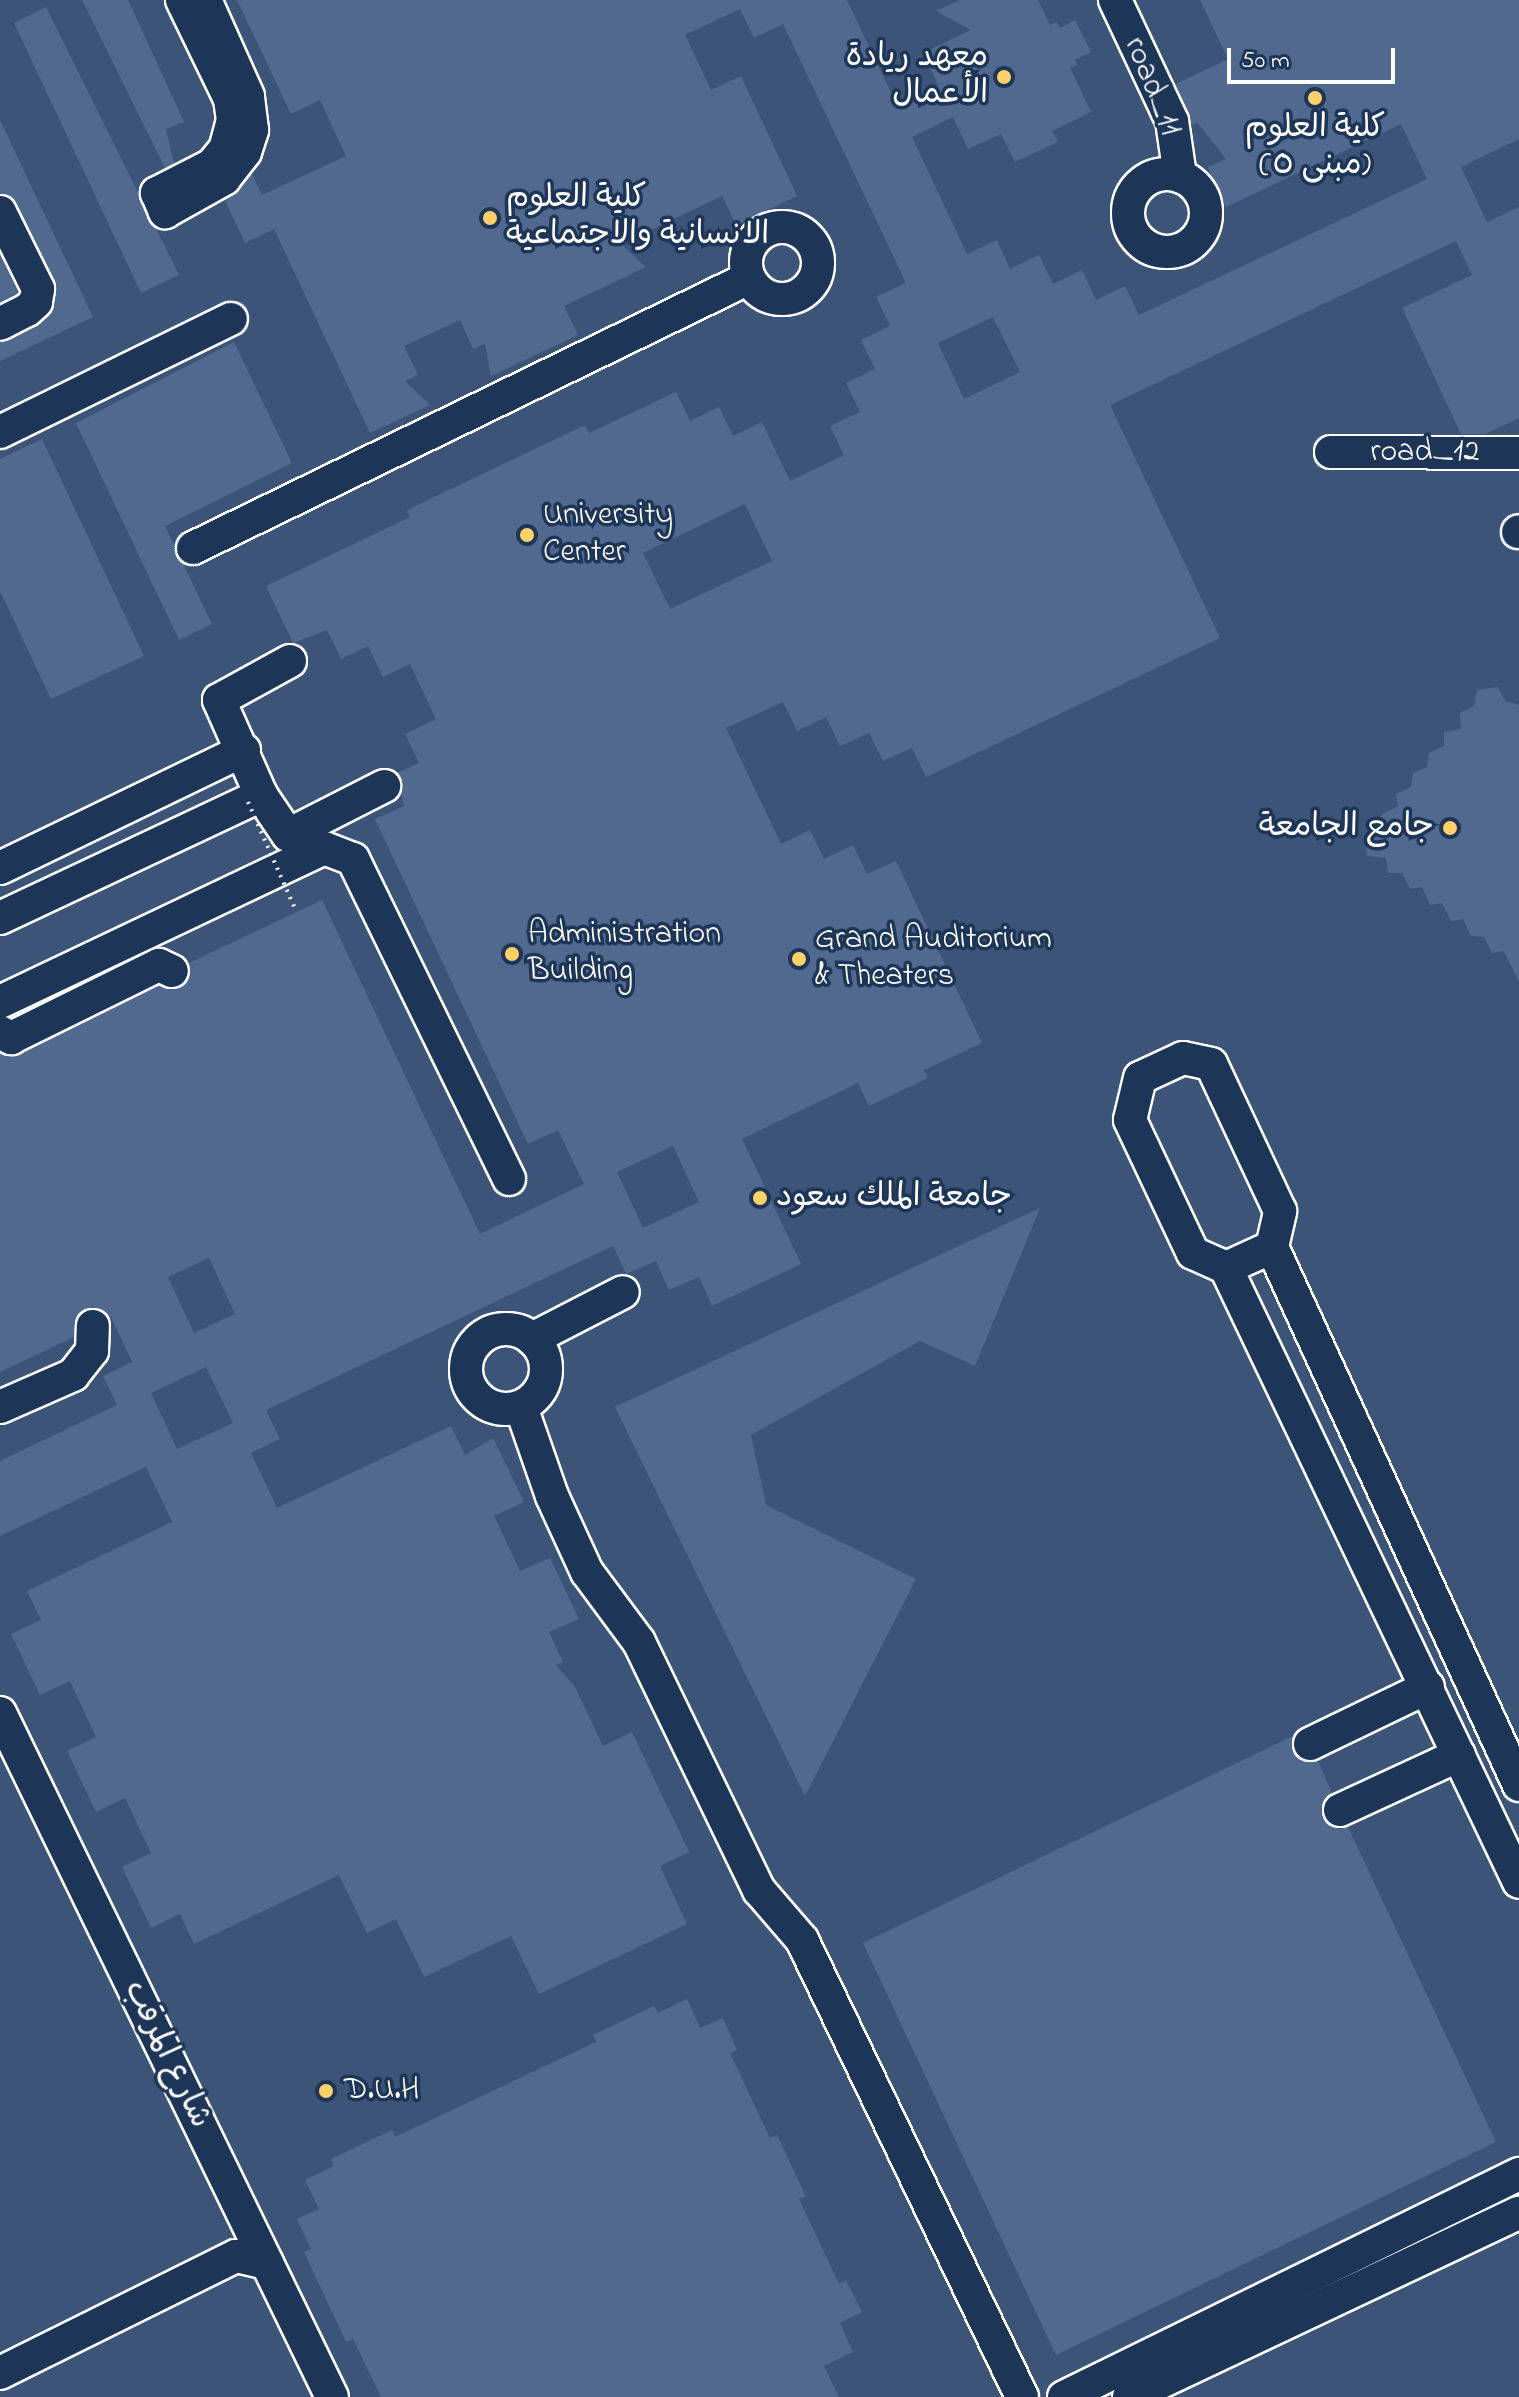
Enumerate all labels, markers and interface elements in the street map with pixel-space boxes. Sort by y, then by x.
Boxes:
street label: road_11 [1114,32,1188,142]
scale bar [1231,32,1399,82]
place label: معهد ريادة الأعمال [846,40,988,115]
text: 50 m [1241,44,1290,79]
marker: معهد ريادة الأعمال [995,68,1013,86]
marker: كلية العلوم (مبنى ٥) [1306,89,1324,107]
place label: كلية العلوم (مبنى ٥) [1245,111,1385,186]
place label: كلية العلوم الانسانية والاجتماعية [506,181,769,256]
marker: كلية العلوم الانسانية والاجتماعية [481,209,499,227]
street label: road_12 [1371,434,1479,472]
place label: University Center [543,498,673,573]
marker: University Center [518,526,536,544]
place label: جامع الجامعة [1259,809,1434,847]
marker: جامع الجامعة [1441,819,1459,837]
place label: Administration Building [528,917,721,992]
place label: Grand Auditorium & Theaters [815,922,1052,997]
marker: Administration Building [503,945,521,963]
marker: Grand Auditorium & Theaters [790,950,808,968]
place label: جامعة الملك سعود [776,1179,1012,1217]
marker: جامعة الملك سعود [751,1189,769,1207]
street label: شارع المرقب [114,1975,218,2135]
place label: D.U.H [344,2072,419,2110]
marker: D.U.H [315,2080,337,2102]

